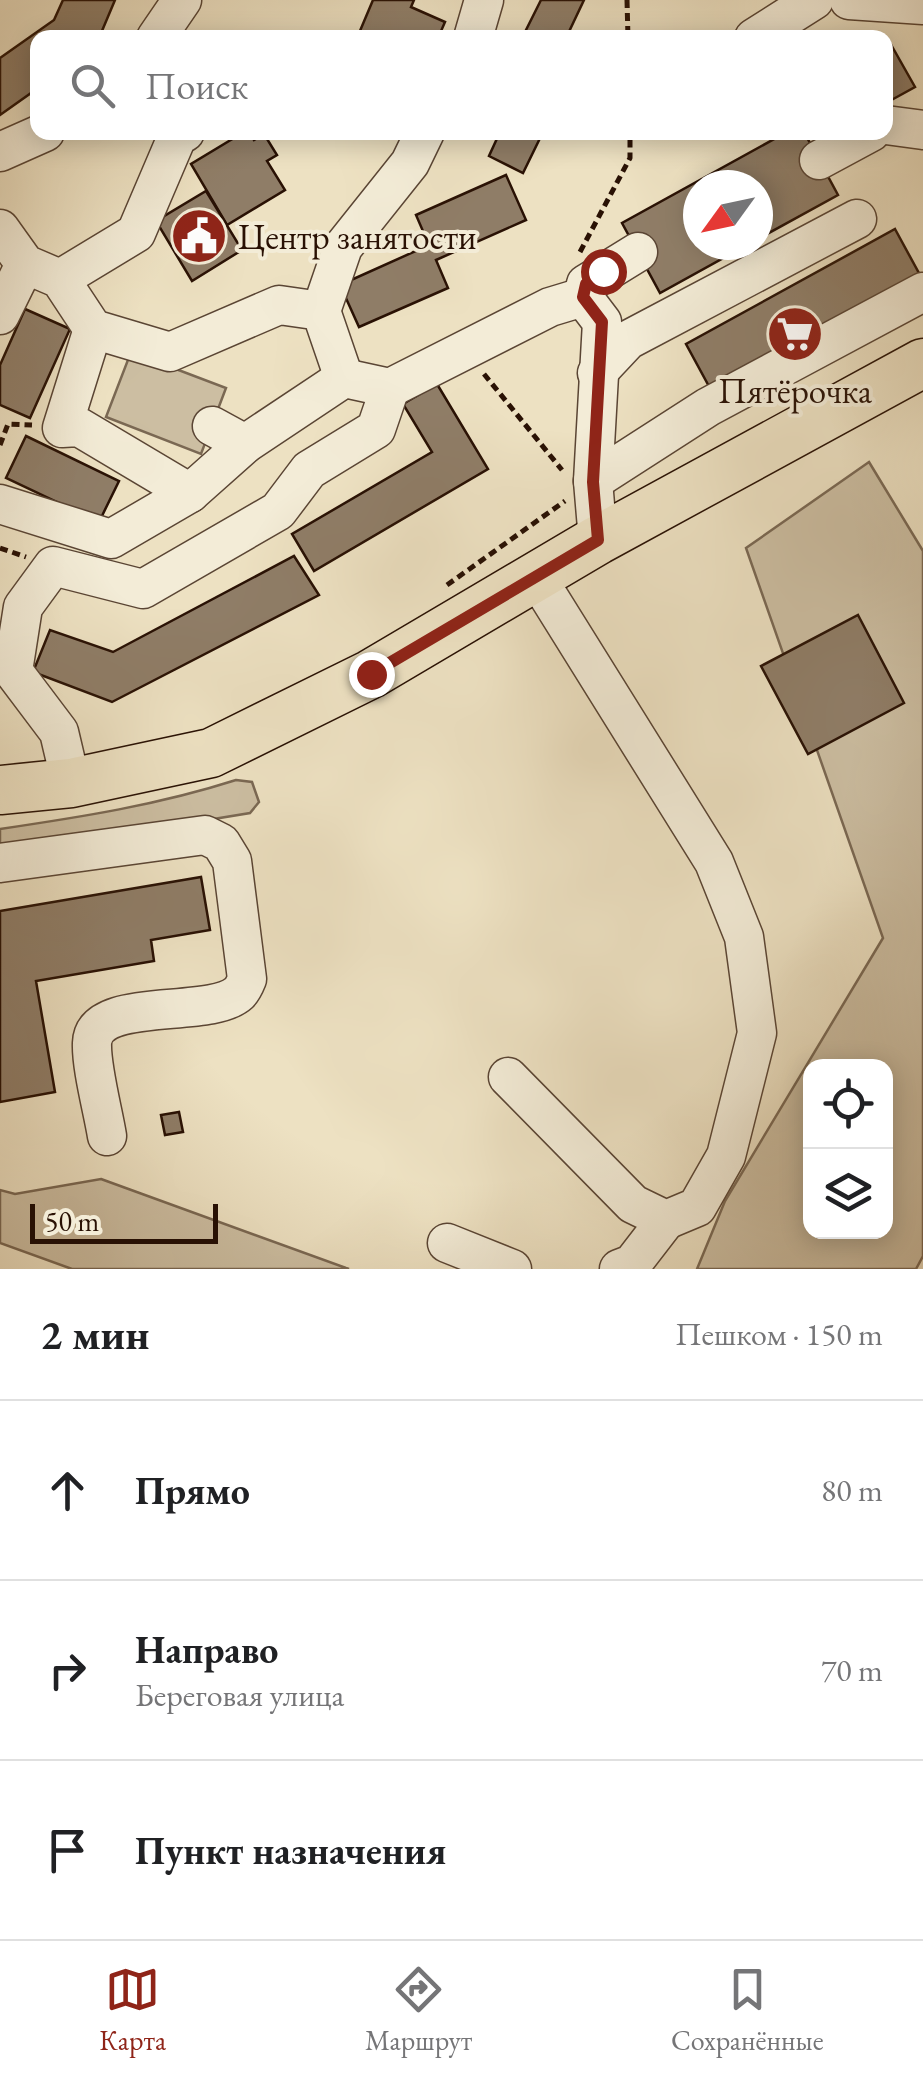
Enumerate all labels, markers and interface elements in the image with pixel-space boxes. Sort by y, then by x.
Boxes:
search box [30,30,893,140]
icon: search [65,58,120,113]
text: Поиск [145,61,248,110]
north arrow [683,170,773,260]
public building icon: Центр занятости [169,206,229,266]
place label: Центр занятости [238,214,477,260]
route start [581,249,627,295]
supermarket icon: Пятёрочка [765,304,825,364]
place label: Пятёрочка [718,368,872,414]
route end [349,652,395,698]
map controls [803,1059,893,1239]
button: locate [803,1059,893,1149]
button: layers [803,1149,893,1239]
scale bar [30,1199,218,1244]
text: 50 m [45,1203,99,1239]
text: 2 мин [40,1307,149,1362]
text: Пешком · 150 m [675,1313,883,1355]
icon: ahead [40,1463,95,1518]
text: Прямо [135,1466,250,1515]
text: 80 m [821,1469,883,1511]
text: Направо [135,1625,278,1674]
icon: right [40,1643,95,1698]
text: 70 m [821,1649,883,1691]
text: Береговая улица [135,1674,344,1716]
icon: arrive [40,1823,95,1878]
text: Пункт назначения [135,1826,446,1875]
tab: Карта [99,1962,166,2058]
tab: Маршрут [365,1962,472,2058]
tab: Сохранённые [671,1962,824,2058]

